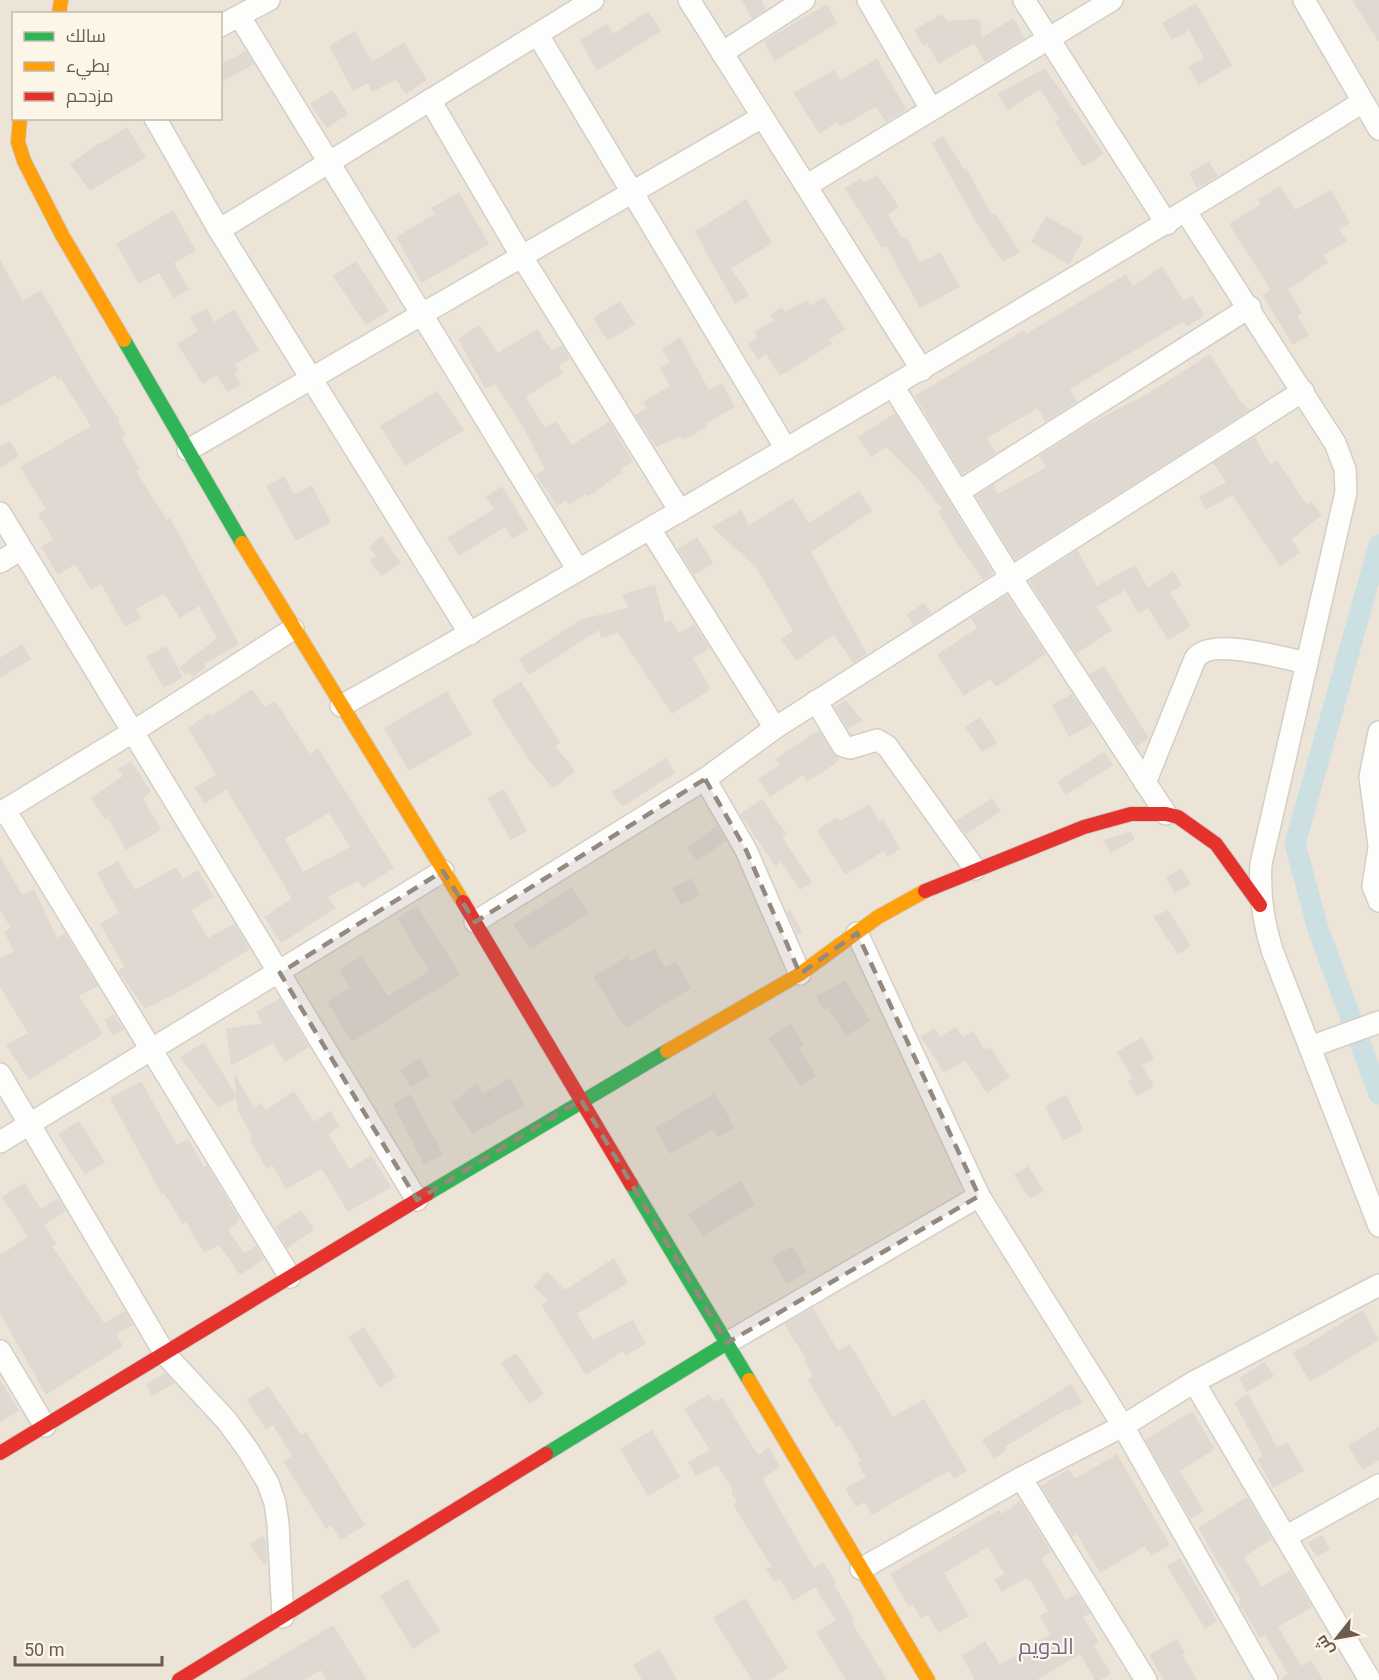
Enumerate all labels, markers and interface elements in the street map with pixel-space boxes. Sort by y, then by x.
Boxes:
legend [12,12,222,120]
text: سالك [66,25,106,46]
text: بطيء [66,55,110,80]
text: مزدحم [66,85,114,108]
north arrow [1307,1608,1367,1668]
scale bar [15,1629,162,1667]
text: ش [1311,1632,1338,1659]
district label: الدويم [1018,1634,1074,1662]
text: 50 m [24,1639,64,1660]

